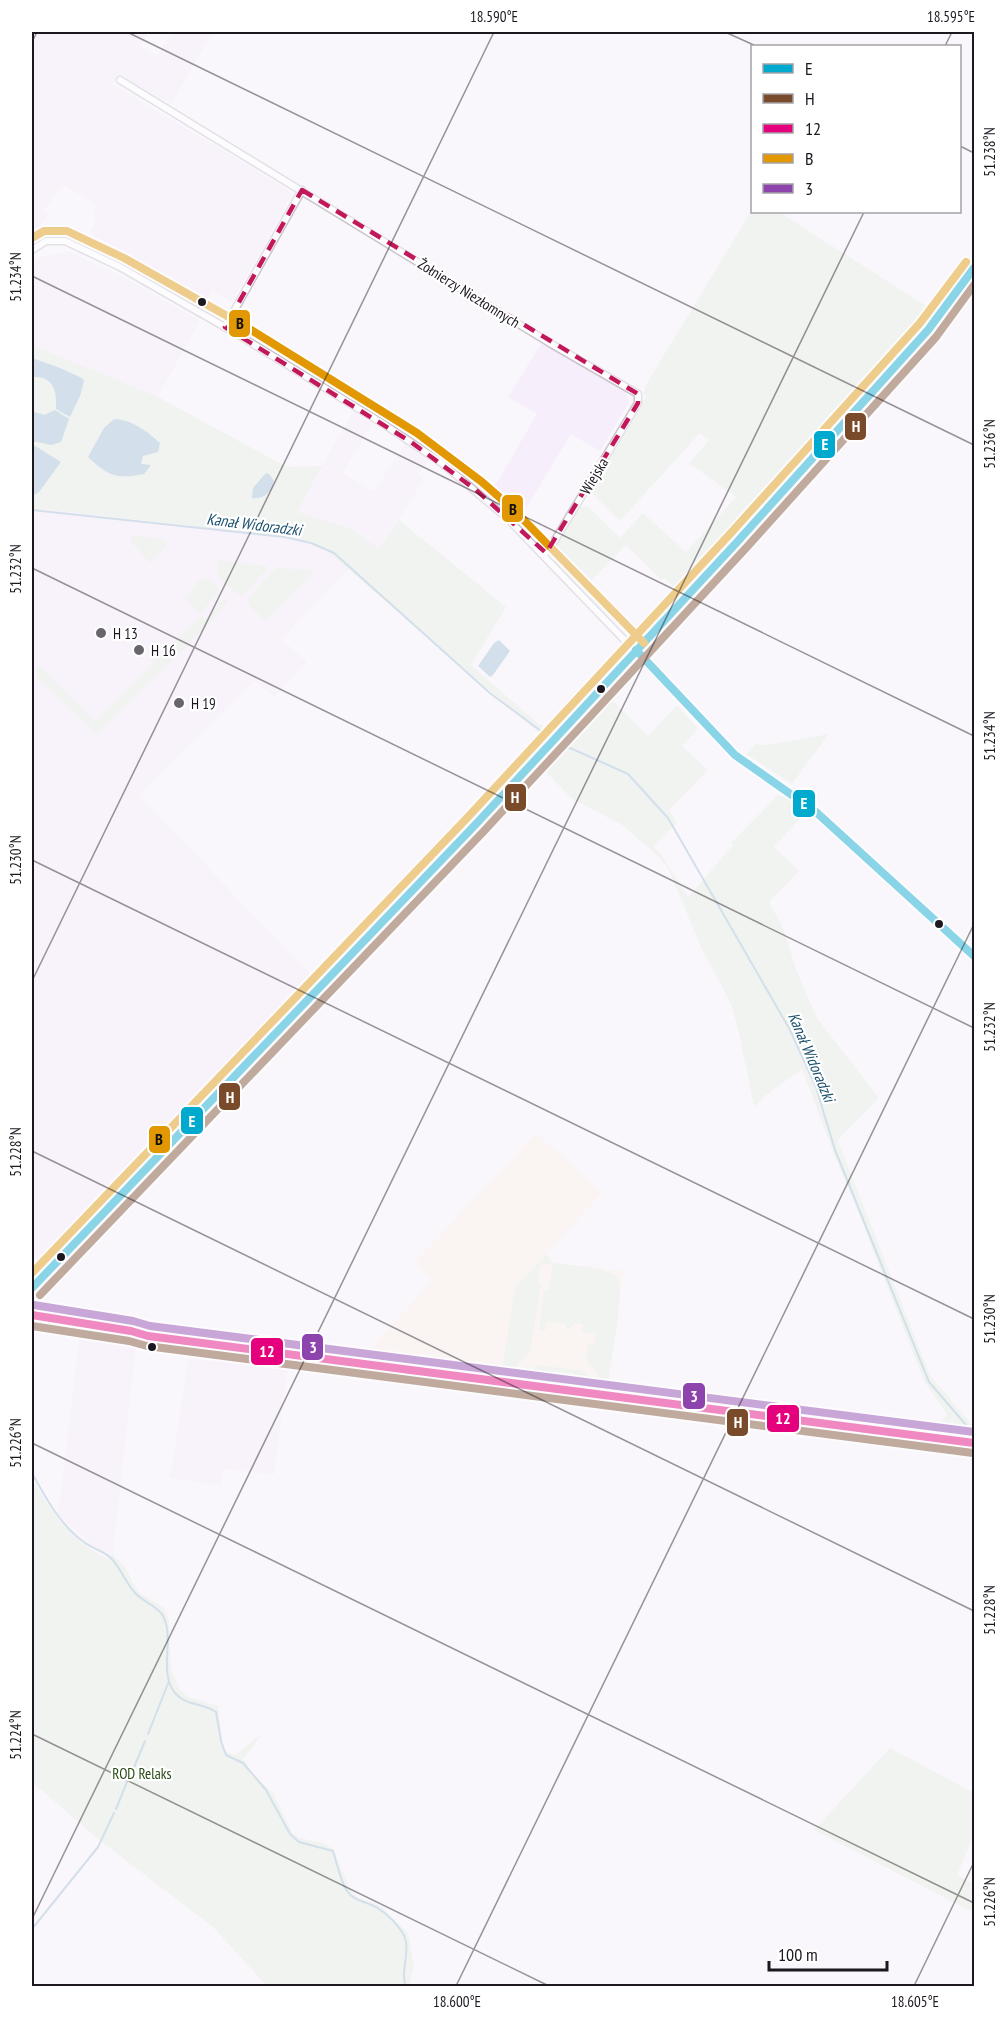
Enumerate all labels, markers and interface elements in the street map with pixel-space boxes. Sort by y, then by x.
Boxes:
text: 18.590°E [470,7,518,26]
text: 18.595°E [927,7,975,26]
legend [751,45,961,213]
text: E [805,57,813,80]
text: H [805,87,815,110]
text: 12 [805,117,821,140]
text: 51.238°N [980,127,999,177]
text: B [805,147,813,170]
text: 3 [805,177,813,200]
text: 51.234°N [6,252,25,302]
street label: Żołnierzy Niezłomnych [415,254,523,332]
unlabelled marker [196,296,208,308]
line badge: B [228,309,251,338]
text: B [236,313,244,333]
line badge: H [844,412,867,441]
text: H [852,416,860,436]
text: 51.236°N [980,419,999,469]
line badge: E [813,430,836,459]
text: E [822,434,829,454]
street label: Wiejska [576,454,612,498]
line badge: B [501,494,524,523]
text: B [509,499,517,519]
water label: Kanał Widoradzki [205,508,305,540]
text: 51.232°N [6,544,25,594]
place label: H 13 [113,624,138,643]
marker: H 13 [94,626,108,640]
place label: H 16 [151,641,176,660]
marker: H 16 [132,643,146,657]
unlabelled marker [595,683,607,695]
place label: H 19 [191,694,216,713]
marker: H 19 [172,696,186,710]
text: 51.234°N [980,711,999,761]
line badge: H [504,783,527,812]
text: H [511,787,519,807]
line badge: E [792,789,816,818]
text: E [801,793,808,813]
text: 51.230°N [6,835,25,885]
unlabelled marker [933,918,945,930]
text: 51.232°N [980,1002,999,1052]
water label: Kanał Widoradzki [784,1009,841,1107]
line badge: H [218,1082,241,1111]
text: H [226,1087,234,1107]
line badge: E [180,1106,204,1135]
text: E [189,1111,196,1131]
line badge: B [148,1125,171,1154]
text: 51.228°N [6,1127,25,1177]
text: B [155,1129,163,1149]
unlabelled marker [55,1251,67,1263]
text: 51.230°N [980,1294,999,1344]
line badge: 3 [301,1333,324,1361]
line badge: 12 [250,1337,284,1366]
text: 3 [309,1337,317,1357]
unlabelled marker [146,1341,158,1353]
text: 12 [259,1341,275,1361]
line badge: 3 [682,1382,706,1410]
text: 3 [690,1386,698,1406]
line badge: 12 [766,1404,800,1433]
line badge: H [726,1408,749,1437]
text: 12 [775,1408,791,1428]
text: H [734,1412,742,1432]
text: 51.226°N [6,1418,25,1468]
text: 51.228°N [980,1585,999,1635]
text: 51.224°N [6,1710,25,1760]
park label: ROD Relaks [112,1764,172,1783]
text: 51.226°N [980,1877,999,1927]
scale bar [769,1934,888,1972]
text: 100 m [778,1943,818,1966]
text: 18.600°E [433,1992,481,2011]
text: 18.605°E [891,1992,939,2011]

